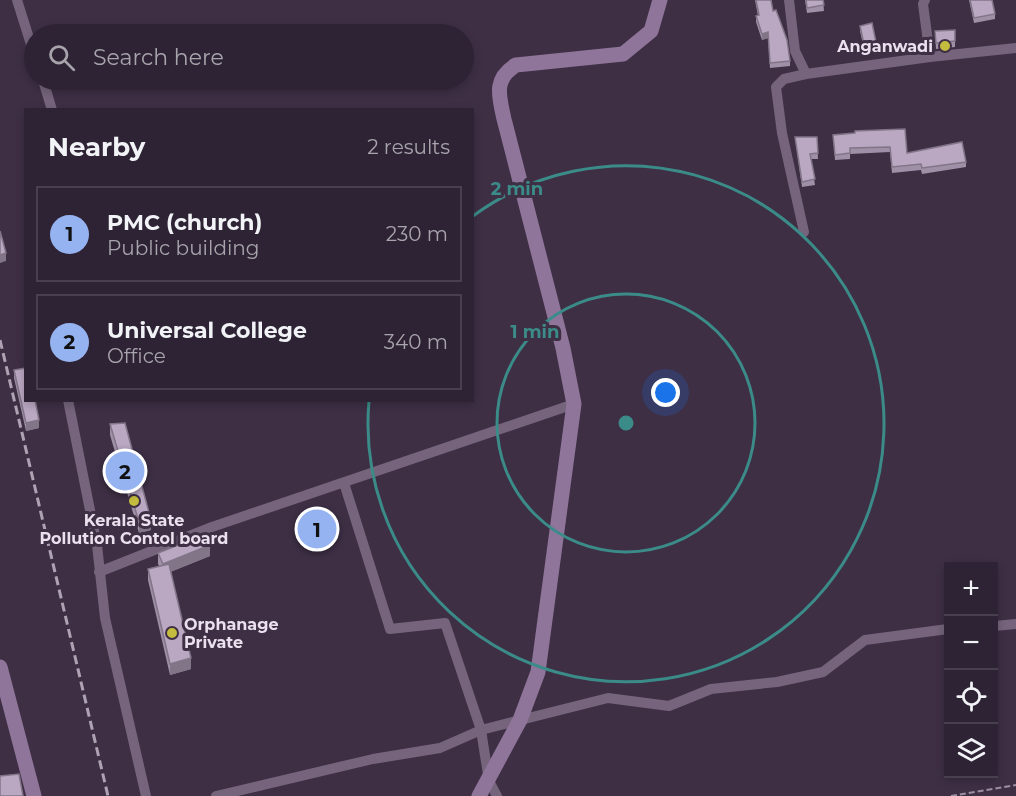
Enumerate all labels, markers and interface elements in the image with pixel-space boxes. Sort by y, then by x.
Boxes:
search box [24,24,474,90]
place label: Anganwadi [836,37,933,56]
marker: Anganwadi [938,39,952,53]
icon: search [45,41,78,74]
text: Search here [93,44,224,71]
text: Nearby [48,131,145,163]
text: 2 results [367,135,450,159]
text: 2 min [491,178,543,200]
text: PMC (church) [107,209,262,236]
text: 1 [66,222,73,246]
text: 230 m [386,222,448,246]
text: Public building [107,236,260,260]
text: Universal College [107,317,307,344]
text: 1 min [511,321,559,343]
text: 2 [64,330,75,354]
text: 340 m [384,330,448,354]
text: Office [107,344,166,368]
your location [651,378,680,407]
centre of rings [616,413,636,433]
pin: 2 [106,448,144,494]
marker: Kerala State Pollution Contol board [127,494,141,508]
pin: 1 [298,506,336,552]
place label: Kerala State Pollution Contol board [40,511,228,548]
map controls [944,562,998,778]
button: + [944,562,998,616]
place label: Orphanage Private [184,615,279,652]
button: − [944,616,998,670]
marker: Orphanage Private [165,626,179,640]
button: locate [944,670,998,724]
button: layers [944,724,998,778]

